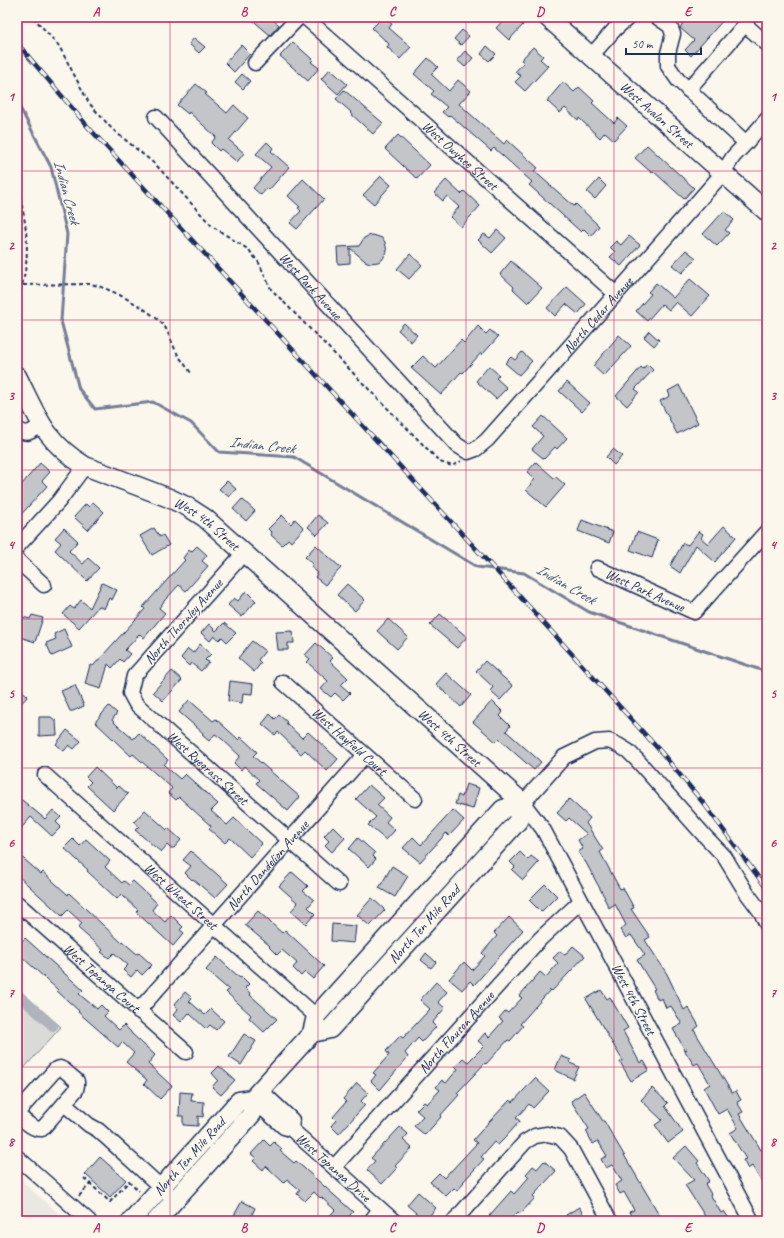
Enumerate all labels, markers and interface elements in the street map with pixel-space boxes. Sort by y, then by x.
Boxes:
text: A [93,4,101,20]
text: B [241,4,249,20]
text: C [389,4,397,20]
text: D [536,4,545,20]
text: E [685,4,694,20]
scale bar [626,30,701,56]
text: 50 m [632,36,654,52]
street label: West Avalon Street [617,78,698,153]
text: 1 [8,89,16,105]
text: 1 [770,89,778,105]
street label: West Owyhee Street [419,118,502,195]
water label: Indian Creek [49,158,85,229]
text: 2 [8,238,15,254]
text: 2 [770,238,777,254]
street label: West Park Avenue [276,249,346,324]
street label: North Cedar Avenue [560,272,637,357]
text: 3 [8,388,15,404]
text: 3 [770,388,777,404]
water label: Indian Creek [228,433,298,459]
street label: West 4th Street [171,494,244,555]
text: 4 [8,537,16,553]
text: 4 [770,537,778,553]
water label: Indian Creek [533,560,601,610]
street label: West Park Avenue [603,565,689,616]
street label: North Thornley Avenue [141,574,227,668]
text: 5 [8,686,15,702]
text: 5 [770,686,777,702]
street label: West Hayfield Court [308,704,391,780]
street label: West 4th Street [415,705,486,771]
street label: West Ryegrass Street [163,728,253,809]
street label: North Dandelion Avenue [223,816,313,914]
text: 6 [8,835,15,851]
text: 6 [770,835,777,851]
street label: West Wheat Street [141,859,222,934]
street label: North Ten Mile Road [385,880,466,967]
street label: West Topanga Court [60,940,144,1017]
street label: West 4th Street [608,961,660,1039]
text: 7 [8,985,15,1001]
text: 7 [770,985,777,1001]
street label: North Flauson Avenue [415,987,499,1077]
street label: North Ten Mile Road [150,1112,231,1199]
street label: West Topanga Drive [292,1129,375,1206]
text: 8 [8,1134,16,1150]
text: 8 [770,1134,778,1150]
text: A [93,1220,101,1236]
text: B [241,1220,249,1236]
text: C [389,1220,397,1236]
text: D [536,1220,545,1236]
text: E [685,1220,694,1236]

